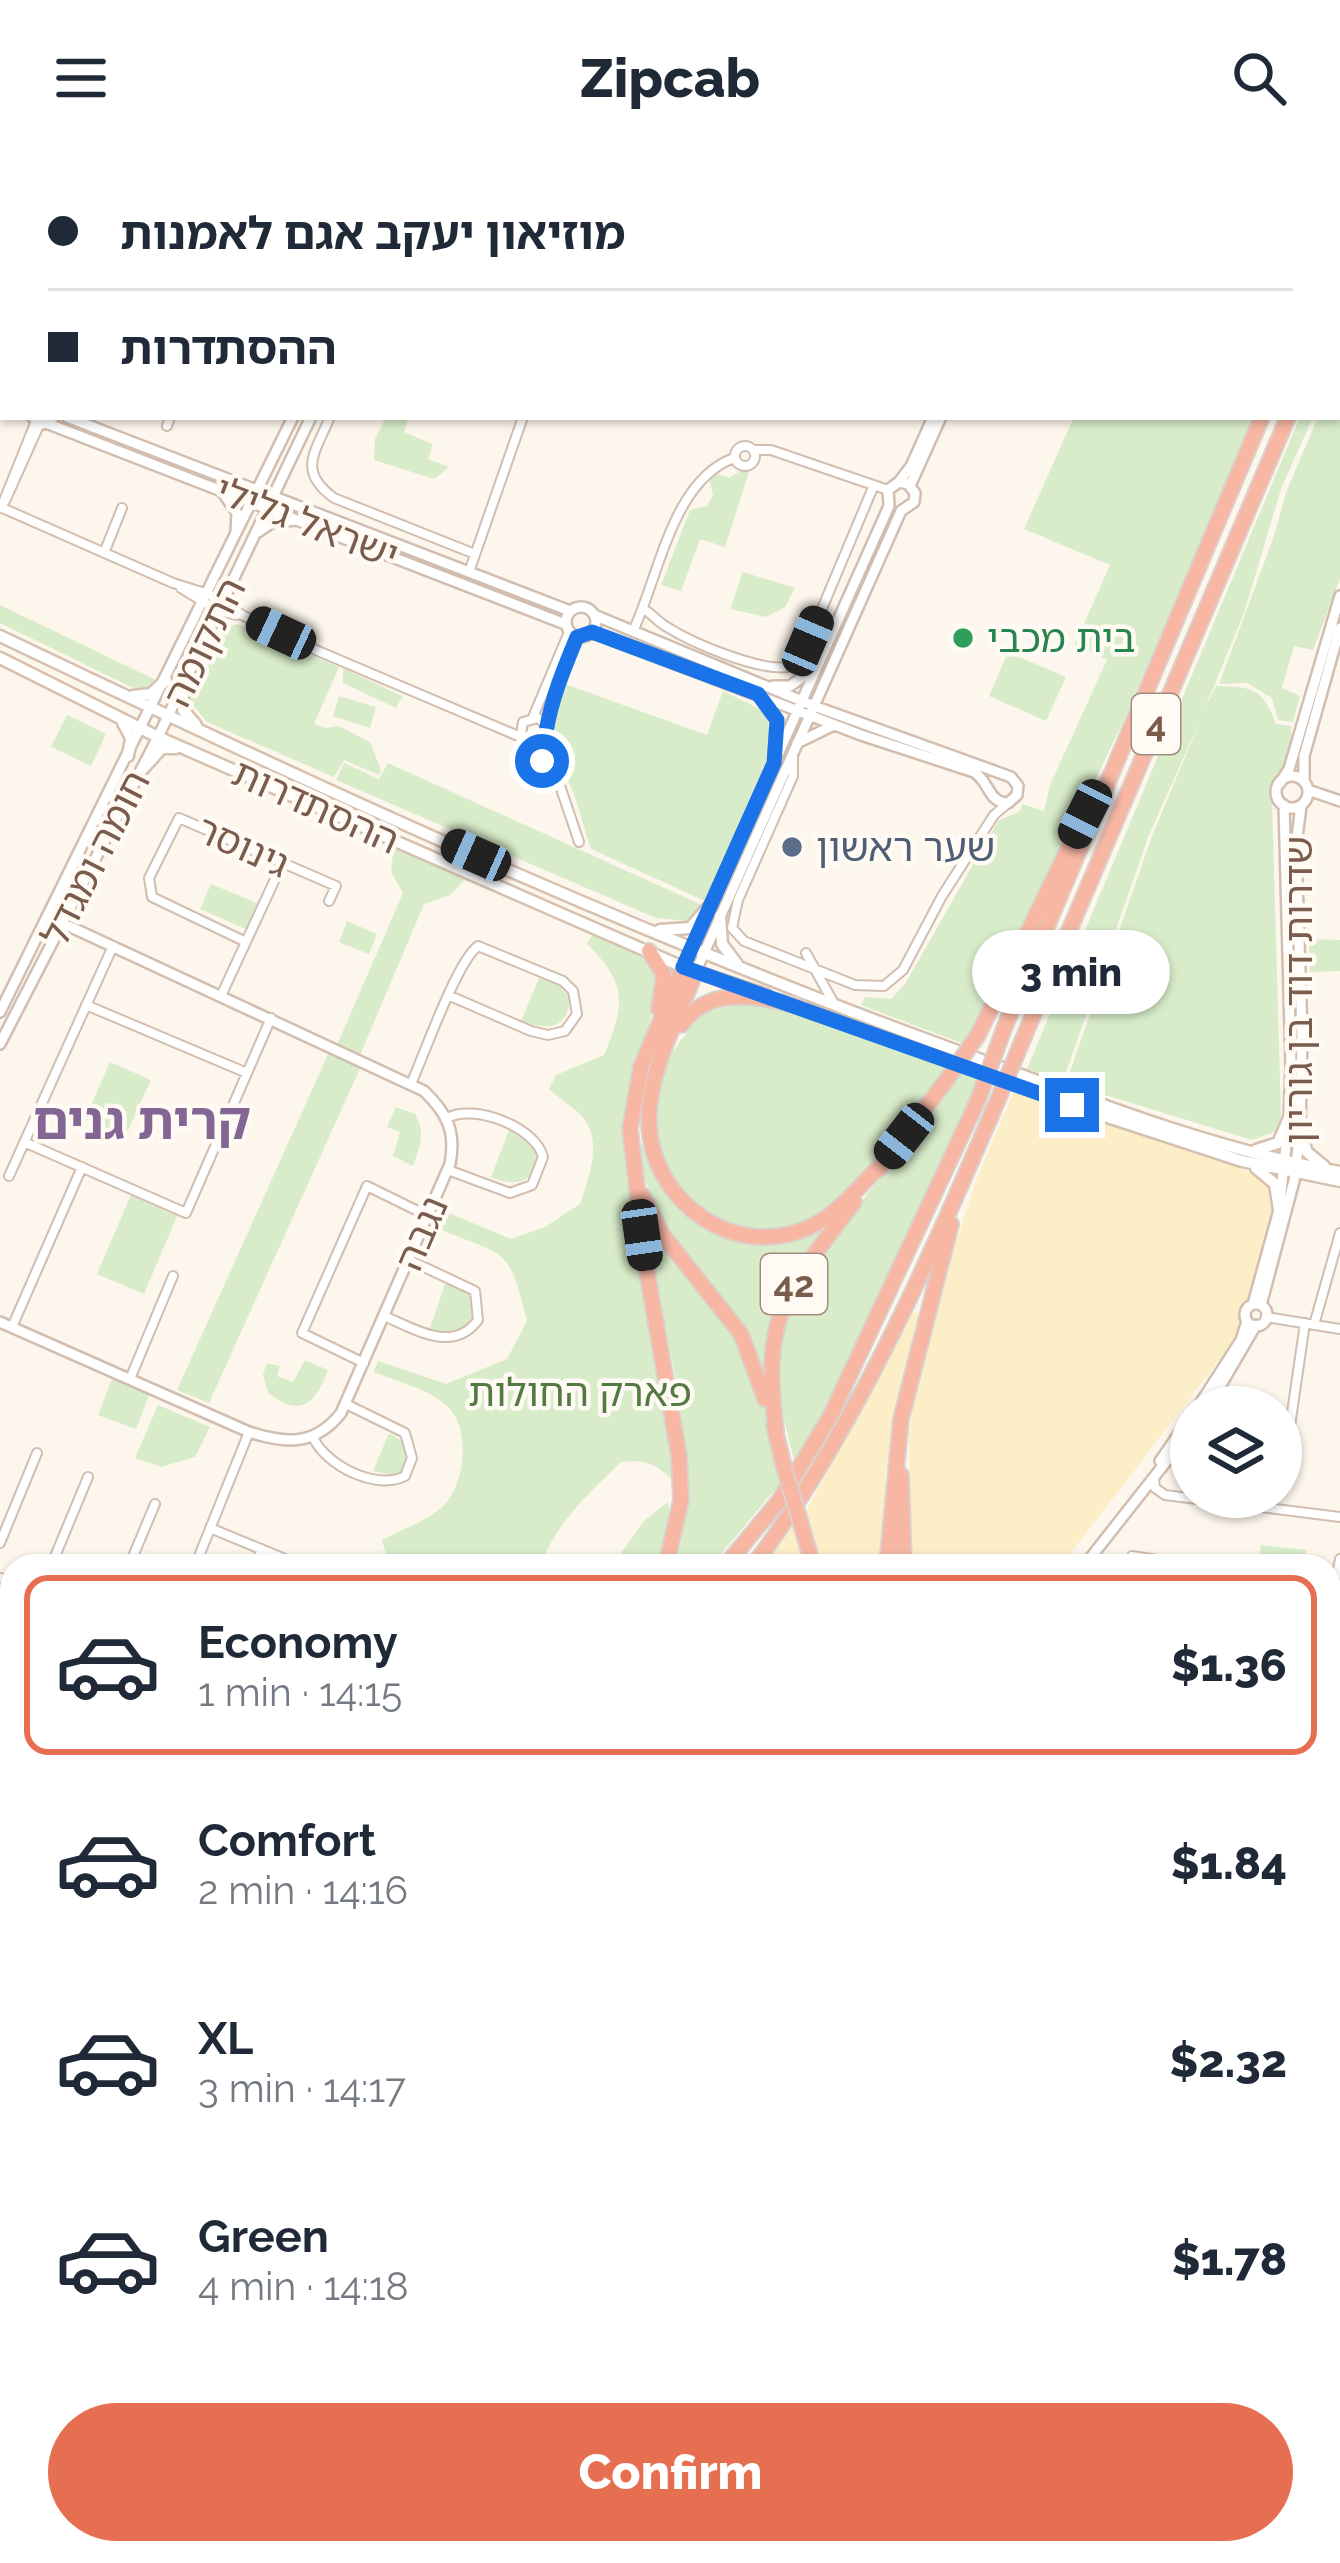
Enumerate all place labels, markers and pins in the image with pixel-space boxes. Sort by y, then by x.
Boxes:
place label: בית מכבי [987,615,1136,661]
marker: בית מכבי [950,625,976,651]
place label: שער ראשון [816,824,995,870]
marker: שער ראשון [779,834,805,860]

